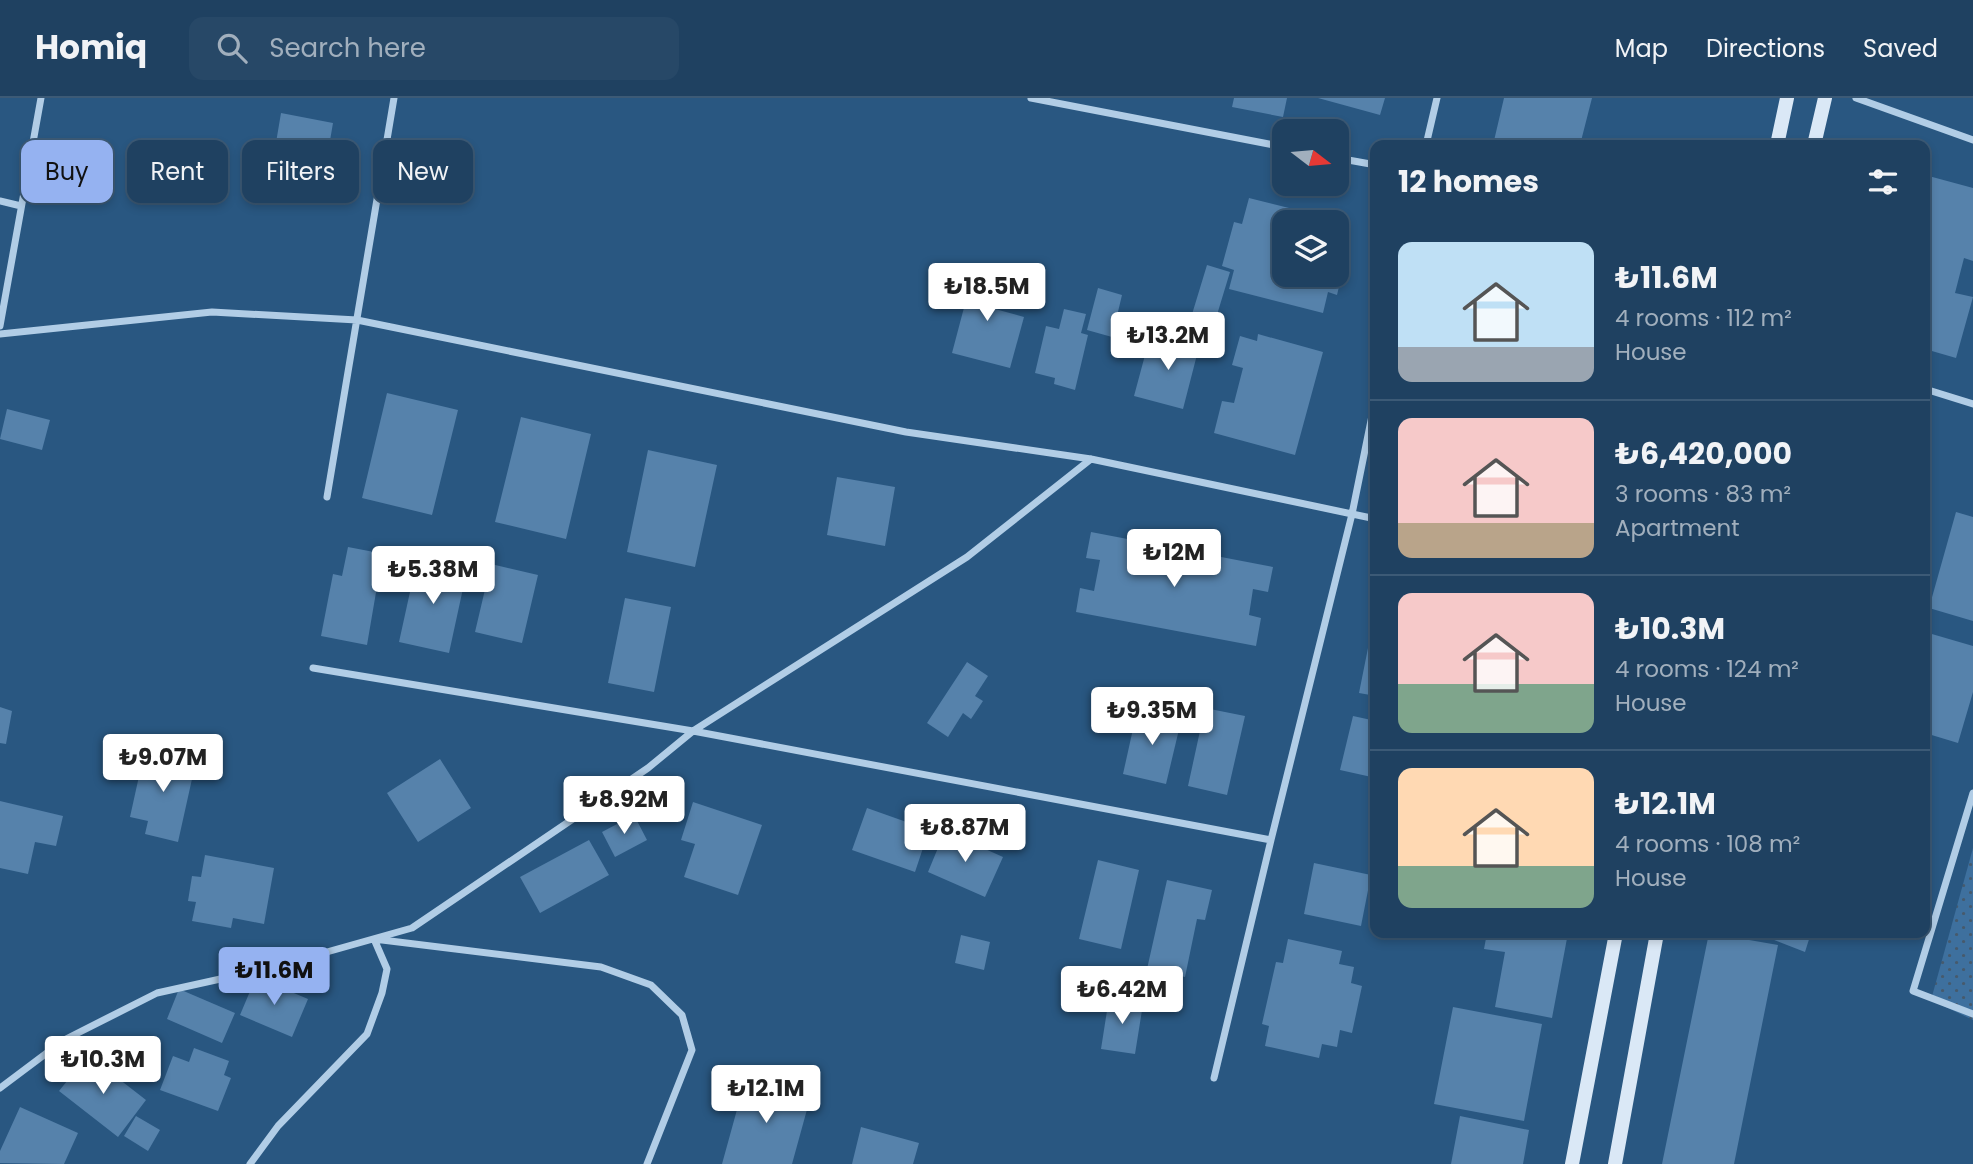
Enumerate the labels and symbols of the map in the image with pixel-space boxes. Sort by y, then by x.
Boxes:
north arrow [1272,119,1349,196]
pin: ₺18.5M [930,264,1044,323]
pin: ₺13.2M [1111,313,1225,372]
pin: ₺12M [1133,530,1215,589]
pin: ₺5.38M [376,546,490,606]
pin: ₺9.35M [1095,688,1209,747]
pin: ₺9.07M [106,734,220,794]
pin: ₺8.92M [567,776,681,836]
pin: ₺8.87M [908,804,1022,864]
pin: ₺11.6M [217,948,331,1007]
pin: ₺6.42M [1065,967,1179,1026]
pin: ₺10.3M [46,1037,160,1096]
pin: ₺12.1M [709,1066,823,1125]

